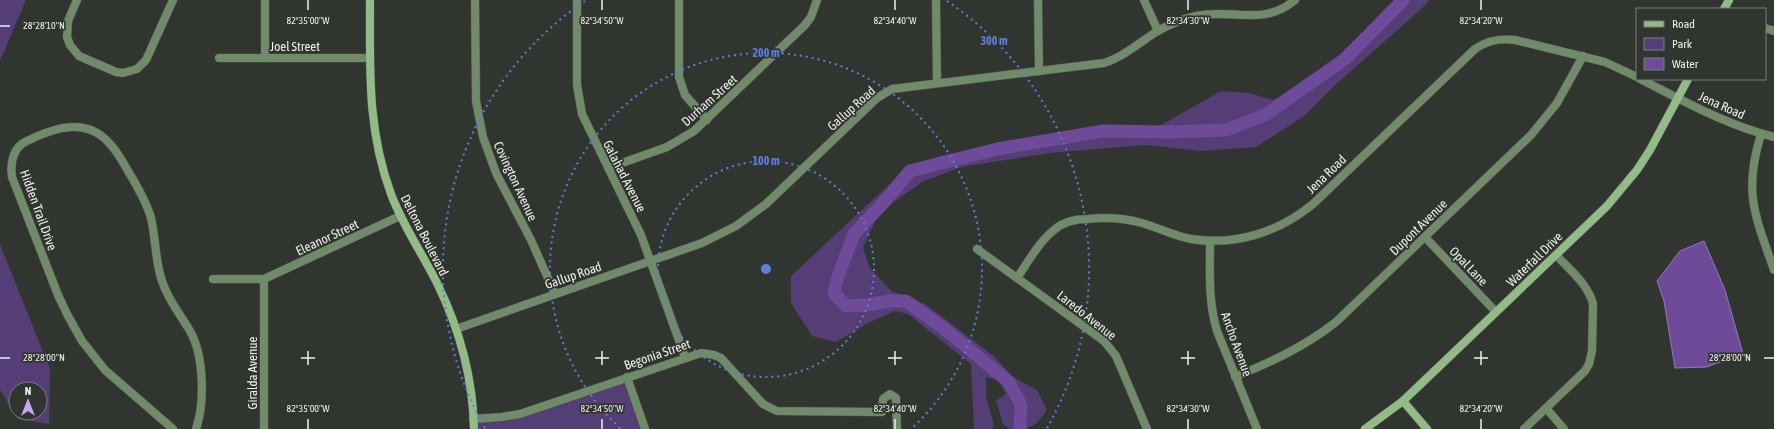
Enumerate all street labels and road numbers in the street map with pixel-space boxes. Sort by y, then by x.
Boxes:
street label: Joel Street [270,39,320,54]
street label: Durham Street [679,71,740,129]
street label: Gallup Road [824,83,878,134]
street label: Jena Road [1696,89,1747,122]
street label: Galahad Avenue [600,138,649,215]
street label: Covington Avenue [491,139,541,223]
street label: Jena Road [1304,152,1349,197]
street label: Hidden Trail Drive [17,168,60,253]
street label: Deltona Boulevard [398,192,452,278]
street label: Dupont Avenue [1387,196,1450,258]
street label: Eleanor Street [294,216,361,258]
street label: Waterfall Drive [1503,229,1565,290]
street label: Opal Lane [1446,244,1491,289]
street label: Gallup Road [543,259,603,292]
street label: Laredo Avenue [1054,288,1119,343]
street label: Ancho Avenue [1218,310,1255,379]
street label: Begonia Street [622,336,693,373]
street label: Giralda Avenue [245,337,260,409]

